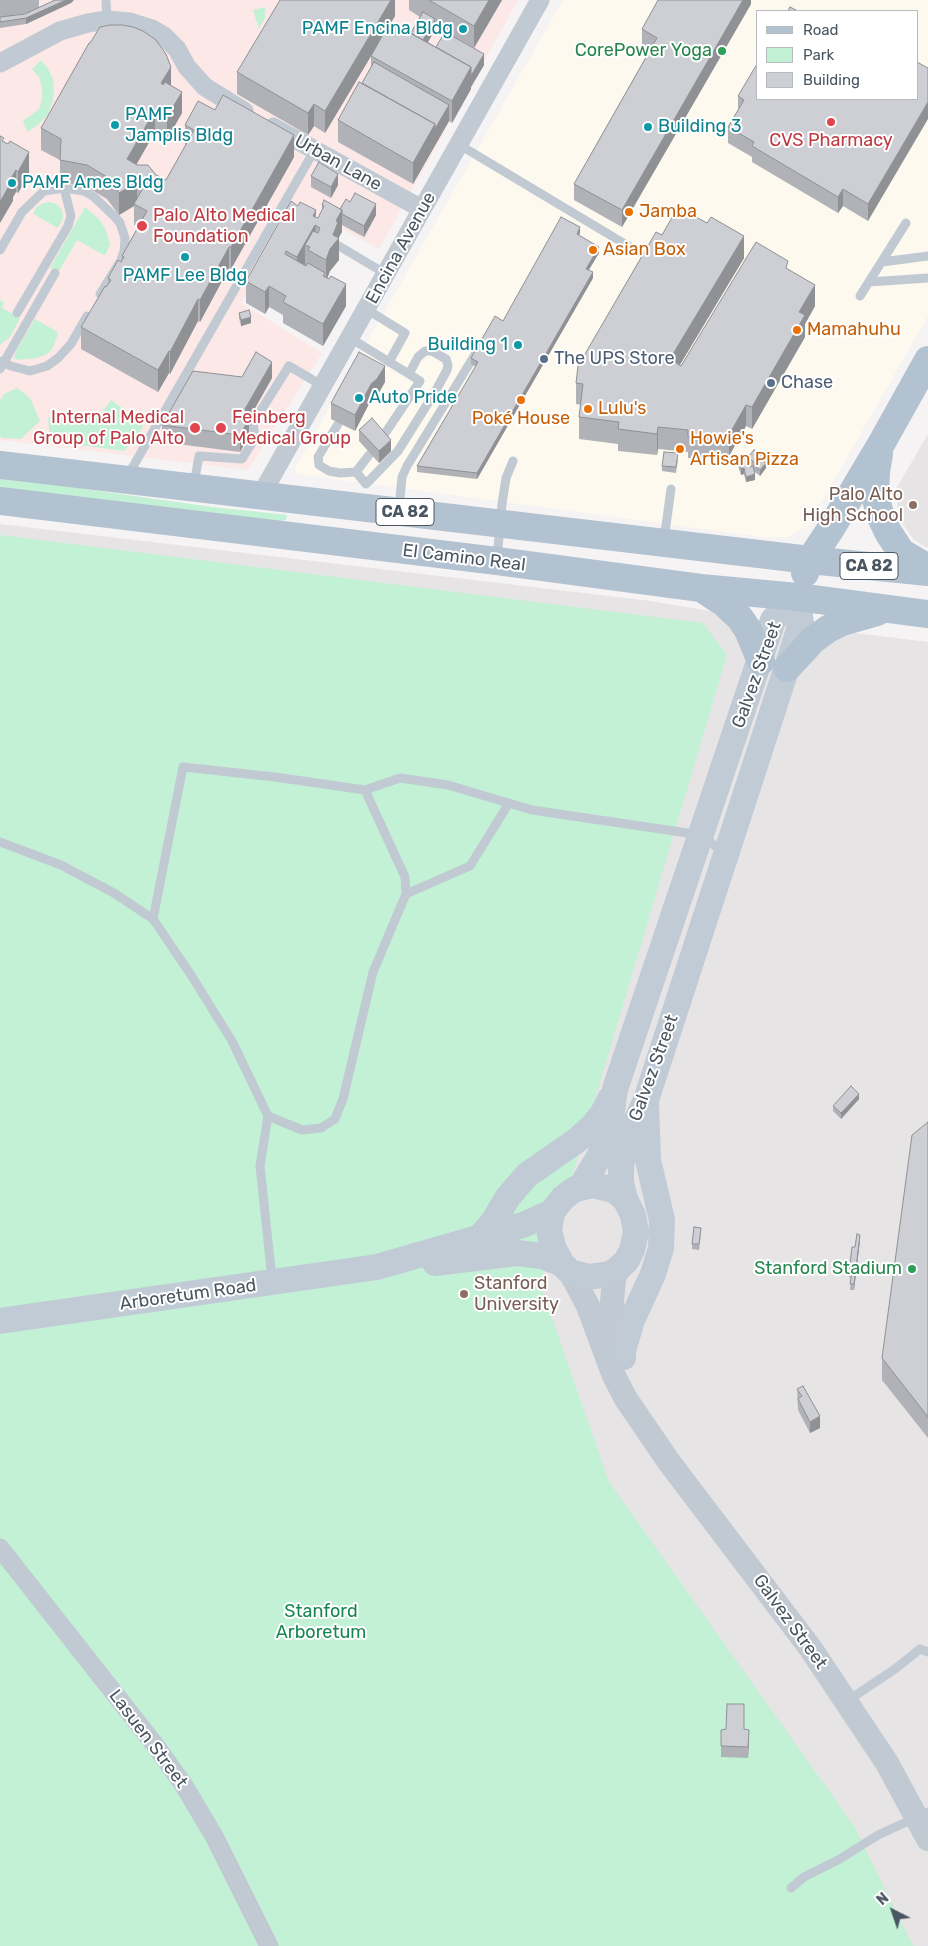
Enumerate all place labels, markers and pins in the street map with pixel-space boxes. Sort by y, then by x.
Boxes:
place label: PAMF Encina Bldg [302,18,453,40]
marker: PAMF Encina Bldg [457,23,469,35]
place label: CorePower Yoga [575,40,712,62]
marker: CorePower Yoga [716,45,728,57]
place label: PAMF Jamplis Bldg [125,104,233,146]
place label: Building 3 [658,116,742,138]
marker: CVS Pharmacy [825,116,837,128]
marker: PAMF Jamplis Bldg [109,119,121,131]
marker: Building 3 [642,121,654,133]
place label: CVS Pharmacy [769,130,893,152]
place label: PAMF Ames Bldg [22,172,164,194]
marker: PAMF Ames Bldg [6,177,18,189]
place label: Jamba [639,201,697,223]
place label: Palo Alto Medical Foundation [153,205,295,248]
marker: Jamba [623,206,635,218]
marker: Palo Alto Medical Foundation [135,219,149,233]
place label: Asian Box [603,239,686,261]
marker: Asian Box [587,244,599,256]
marker: PAMF Lee Bldg [179,251,191,263]
place label: PAMF Lee Bldg [123,265,247,287]
place label: Mamahuhu [807,319,901,341]
marker: Mamahuhu [791,324,803,336]
place label: Building 1 [428,334,508,356]
marker: Building 1 [512,339,524,351]
place label: The UPS Store [554,348,675,370]
marker: The UPS Store [538,353,550,365]
place label: Chase [781,372,833,394]
marker: Chase [765,377,777,389]
place label: Auto Pride [369,387,457,409]
marker: Auto Pride [353,392,365,404]
marker: Poké House [515,394,527,406]
place label: Lulu's [598,398,646,420]
marker: Lulu's [582,403,594,415]
place label: Internal Medical Group of Palo Alto [33,407,184,449]
place label: Feinberg Medical Group [232,407,351,449]
place label: Poké House [472,408,570,430]
marker: Internal Medical Group of Palo Alto [188,421,202,435]
marker: Feinberg Medical Group [214,421,228,435]
place label: Howie's Artisan Pizza [690,428,799,470]
marker: Howie's Artisan Pizza [674,443,686,455]
place label: Palo Alto High School [803,484,903,526]
marker: Palo Alto High School [907,499,919,511]
place label: Stanford Stadium [754,1258,902,1280]
marker: Stanford Stadium [906,1263,918,1275]
place label: Stanford University [474,1273,559,1316]
marker: Stanford University [458,1288,470,1300]

